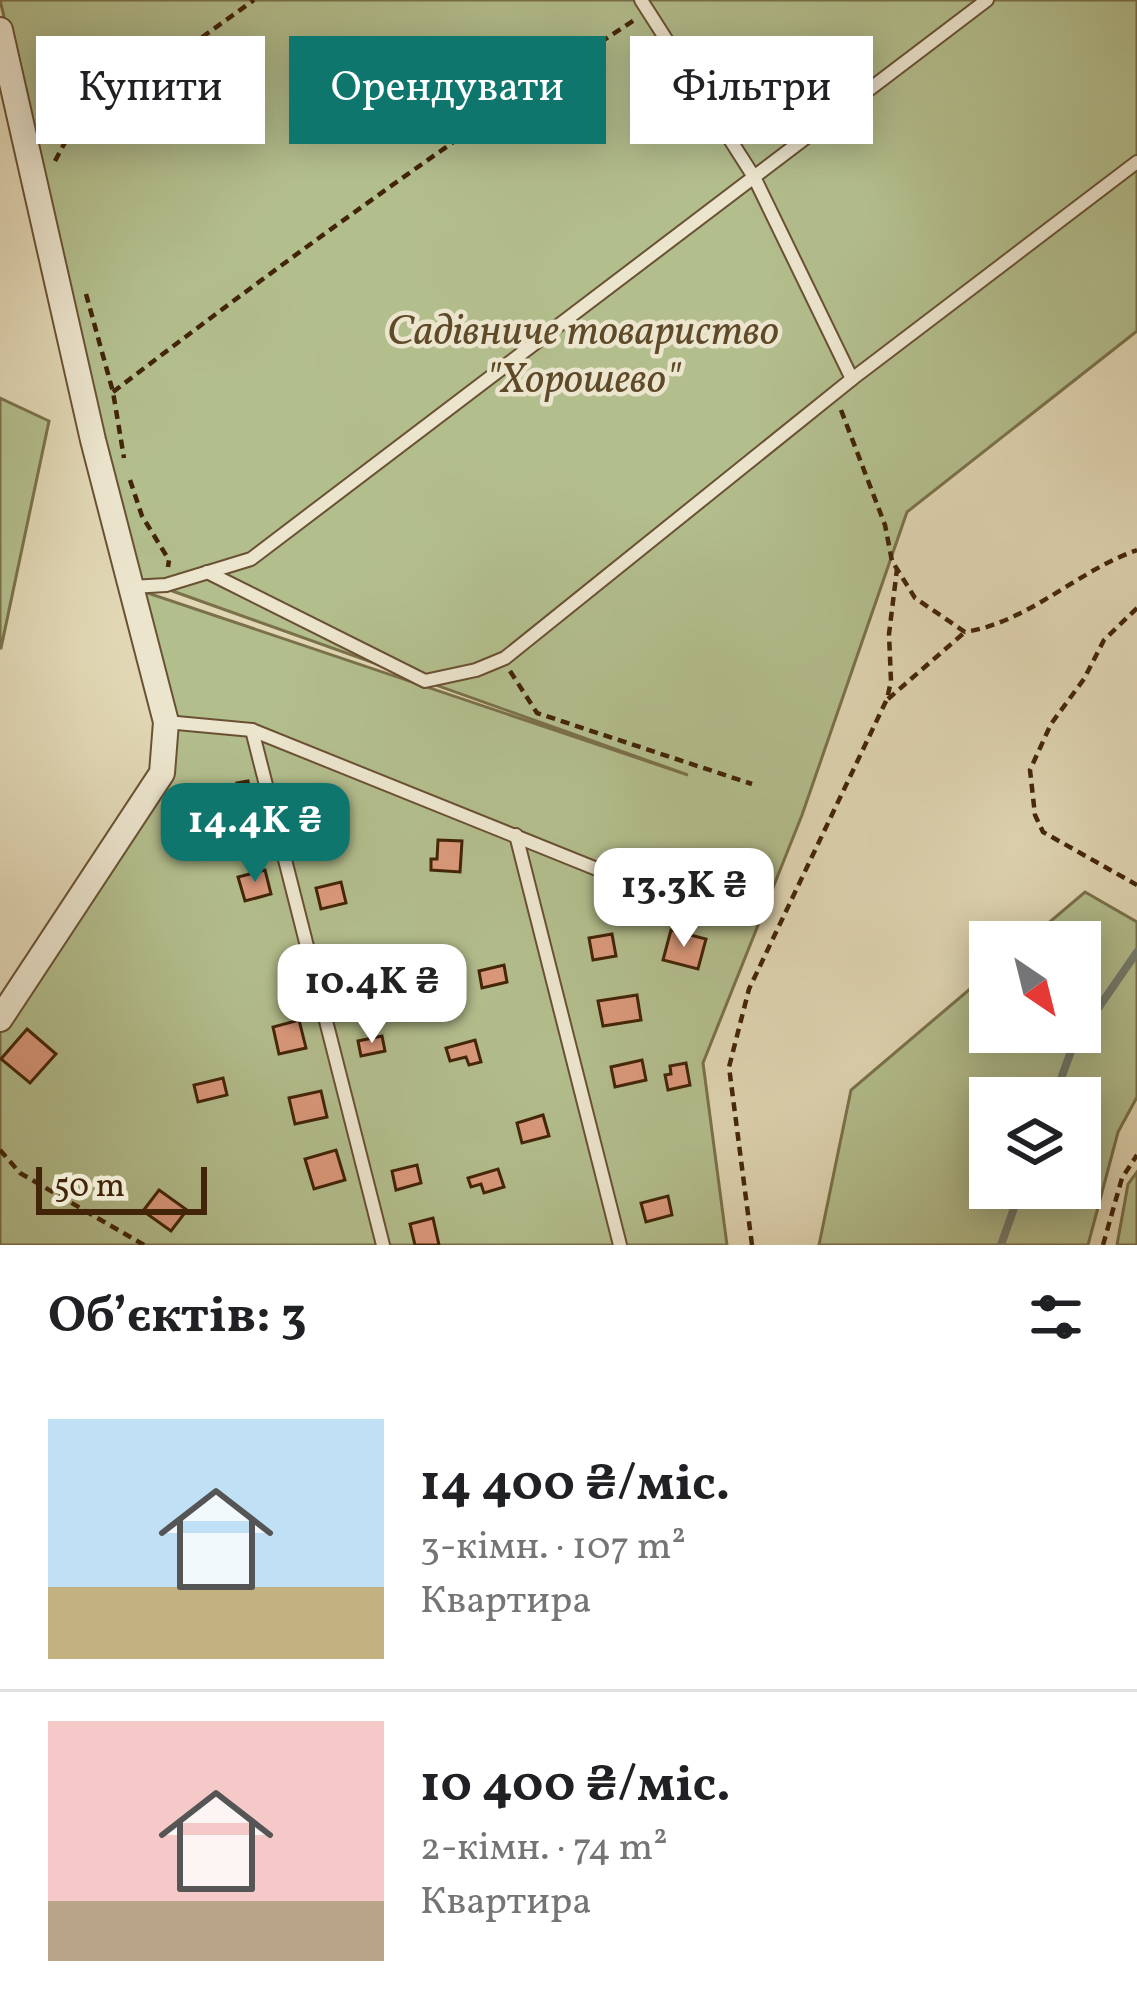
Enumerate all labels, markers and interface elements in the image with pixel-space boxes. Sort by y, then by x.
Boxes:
chip: Купити [36,36,265,144]
chip: Орендувати [289,36,606,144]
chip: Фільтри [630,36,873,144]
park label: Садівниче товариство "Хорошево" [387,304,779,411]
pin: 14.4K ₴ [144,783,366,885]
text: 14.4K ₴ [188,795,322,849]
pin: 13.3K ₴ [573,848,795,950]
text: 13.3K ₴ [621,860,747,914]
north arrow [969,921,1101,1053]
map controls [969,921,1101,1209]
pin: 10.4K ₴ [261,944,483,1046]
text: 10.4K ₴ [305,956,439,1010]
button: layers [969,1077,1101,1209]
scale bar [36,1161,207,1214]
text: 50 m [54,1165,125,1211]
text: Об’єктів: 3 [48,1282,307,1353]
icon: filters [1023,1284,1089,1350]
text: 14 400 ₴/міс. [420,1450,730,1521]
icon: home [144,1467,288,1611]
text: 3-кімн. · 107 m² [420,1521,686,1575]
text: Квартира [420,1575,592,1629]
text: 10 400 ₴/міс. [420,1751,731,1822]
icon: home [144,1769,288,1913]
text: 2-кімн. · 74 m² [420,1822,668,1876]
text: Квартира [420,1876,592,1930]

